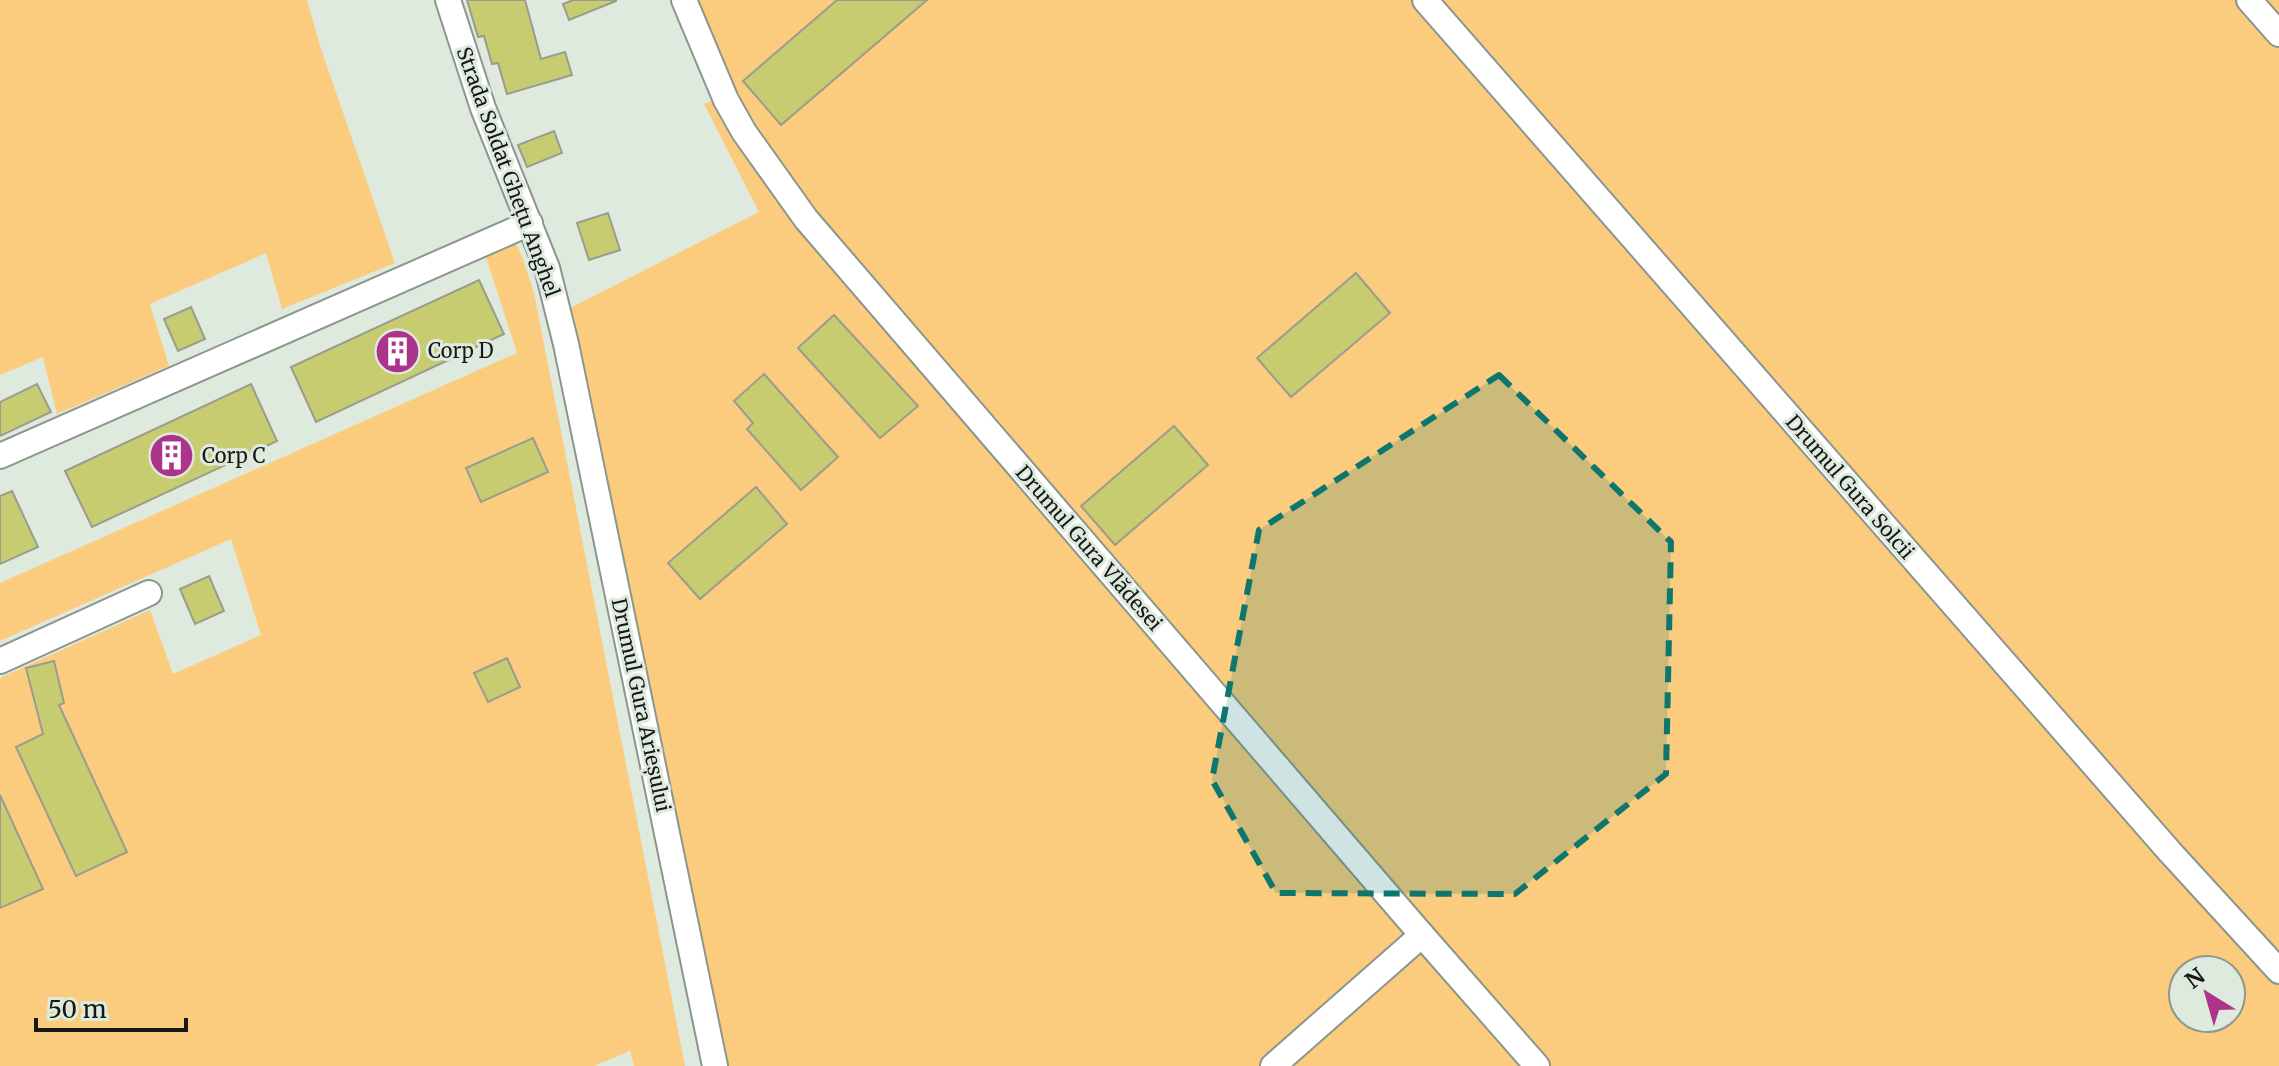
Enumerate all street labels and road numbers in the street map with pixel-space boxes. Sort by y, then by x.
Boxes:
street label: Strada Soldat Ghețu Anghel [451,43,565,301]
street label: Drumul Gura Solcii [1781,409,1920,564]
street label: Drumul Gura Vlădesei [1011,460,1168,635]
street label: Drumul Gura Arieșului [606,596,676,814]

